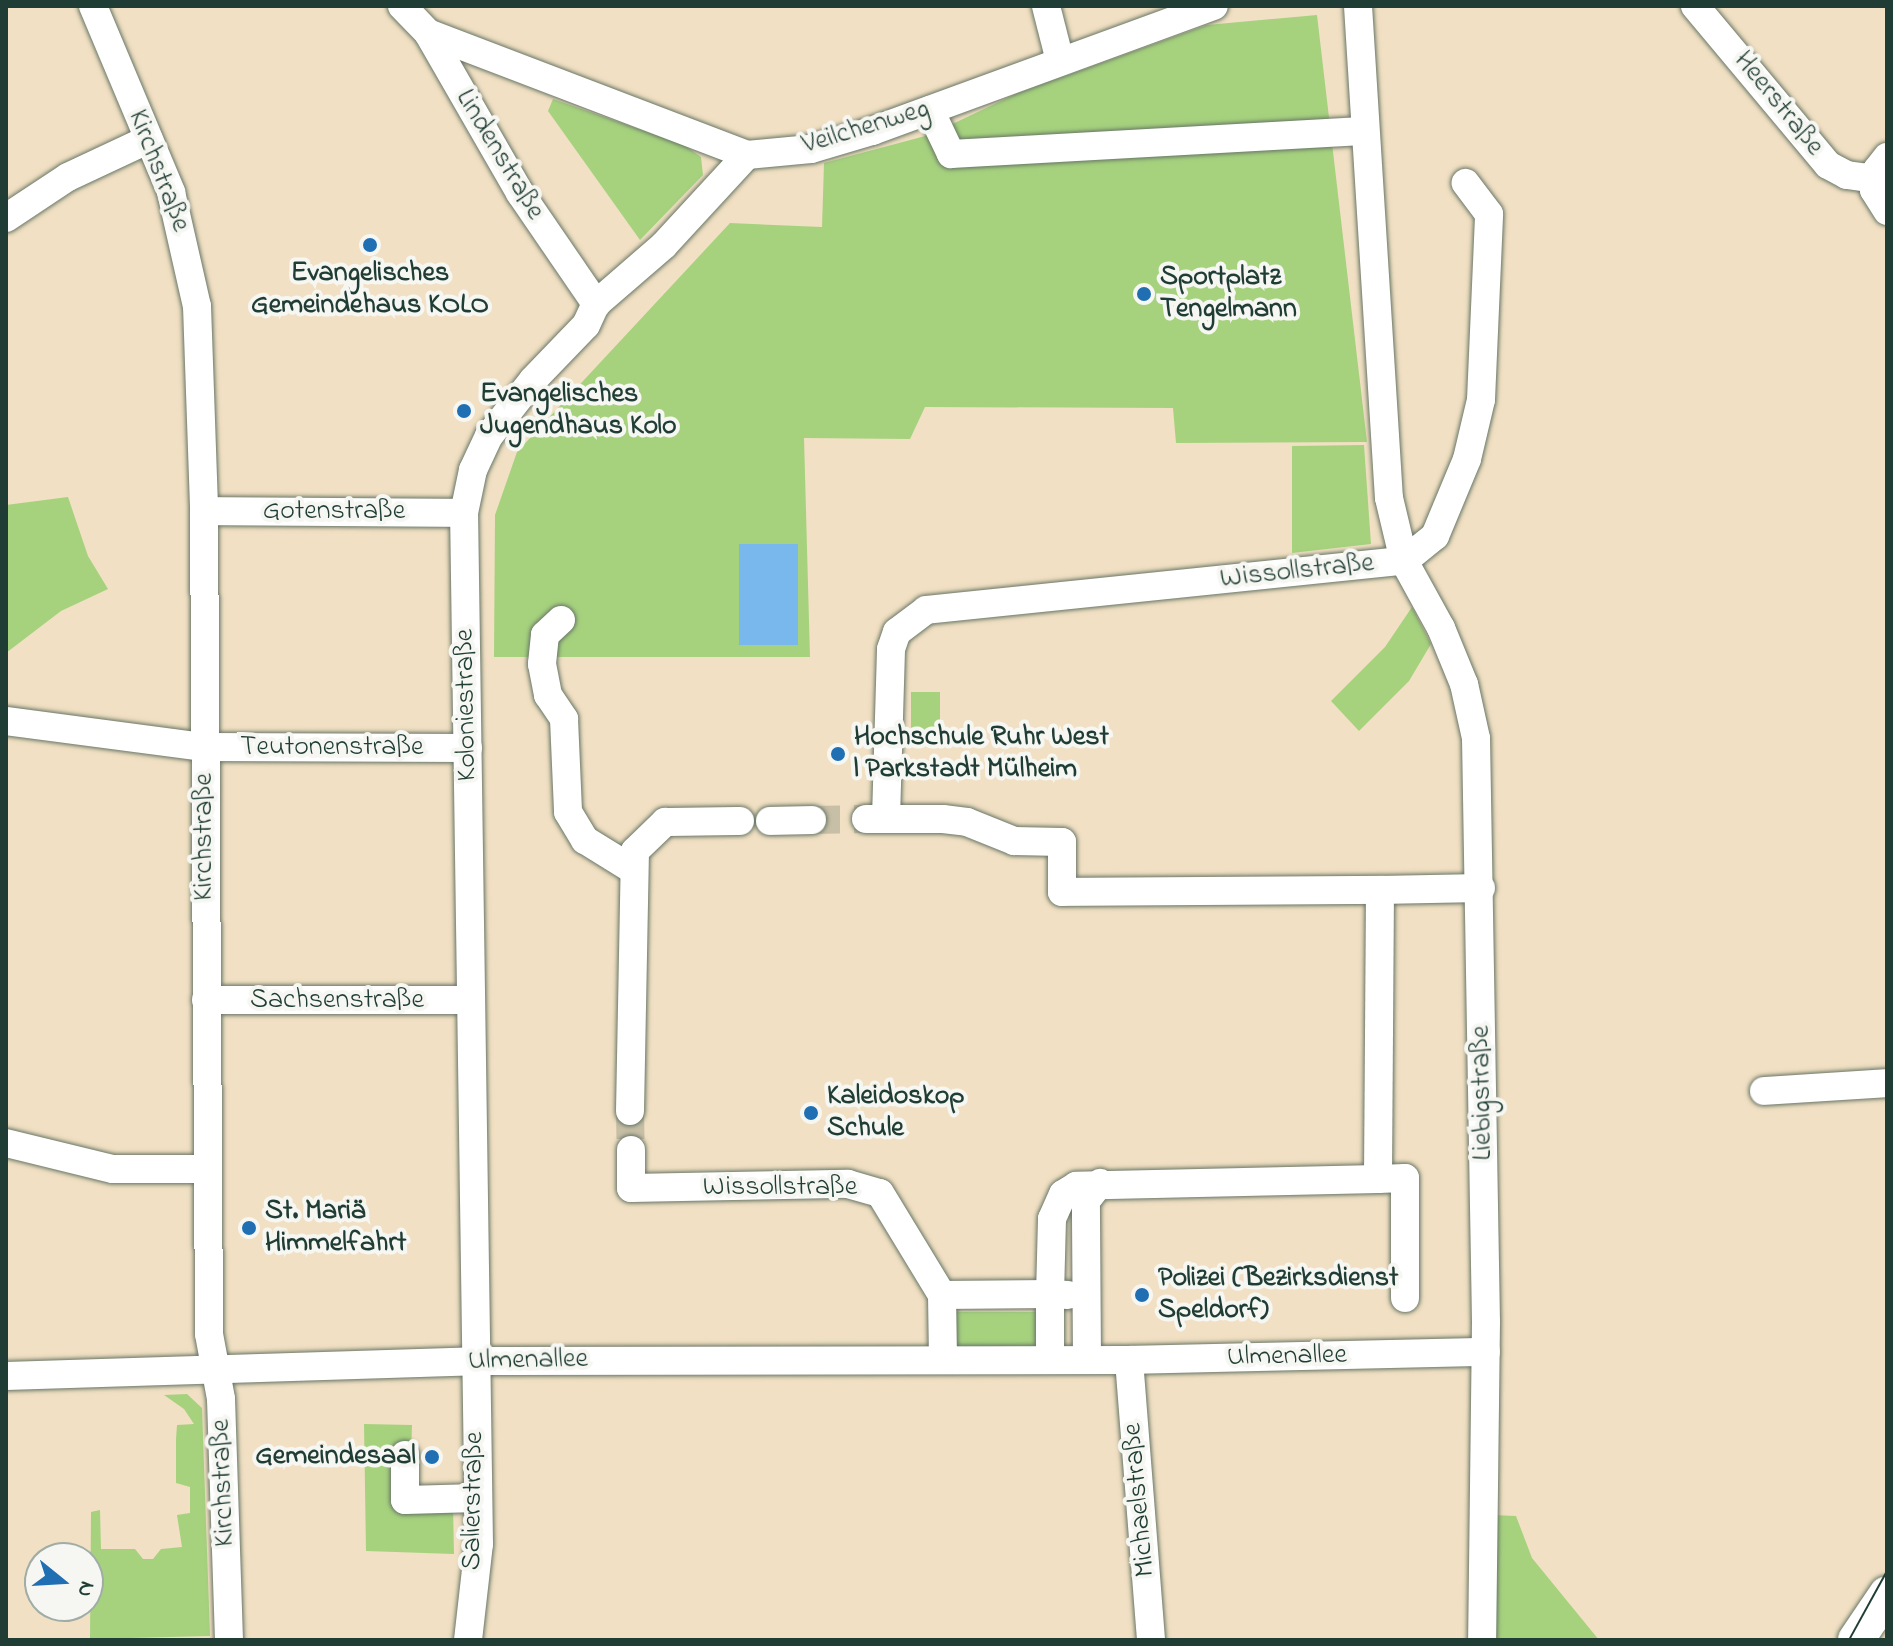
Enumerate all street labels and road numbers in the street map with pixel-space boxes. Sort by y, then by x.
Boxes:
street label: Heerstraße [1726,45,1830,163]
street label: Lindenstraße [447,84,551,226]
street label: Veilchenweg [798,93,934,163]
street label: Kirchstraße [119,105,197,237]
street label: Gotenstraße [263,495,405,529]
street label: Wissollstraße [1218,547,1376,597]
street label: Koloniestraße [449,628,485,782]
street label: Teutonenstraße [240,731,424,765]
street label: Kirchstraße [188,773,222,901]
street label: Sachsenstraße [250,984,424,1018]
street label: Liebigstraße [1465,1025,1501,1161]
street label: Wissollstraße [703,1171,857,1205]
street label: Ulmenallee [1227,1339,1347,1375]
street label: Ulmenallee [468,1343,588,1379]
street label: Kirchstraße [205,1419,243,1547]
street label: Michaelstraße [1117,1421,1163,1579]
street label: Salierstraße [456,1431,492,1571]

